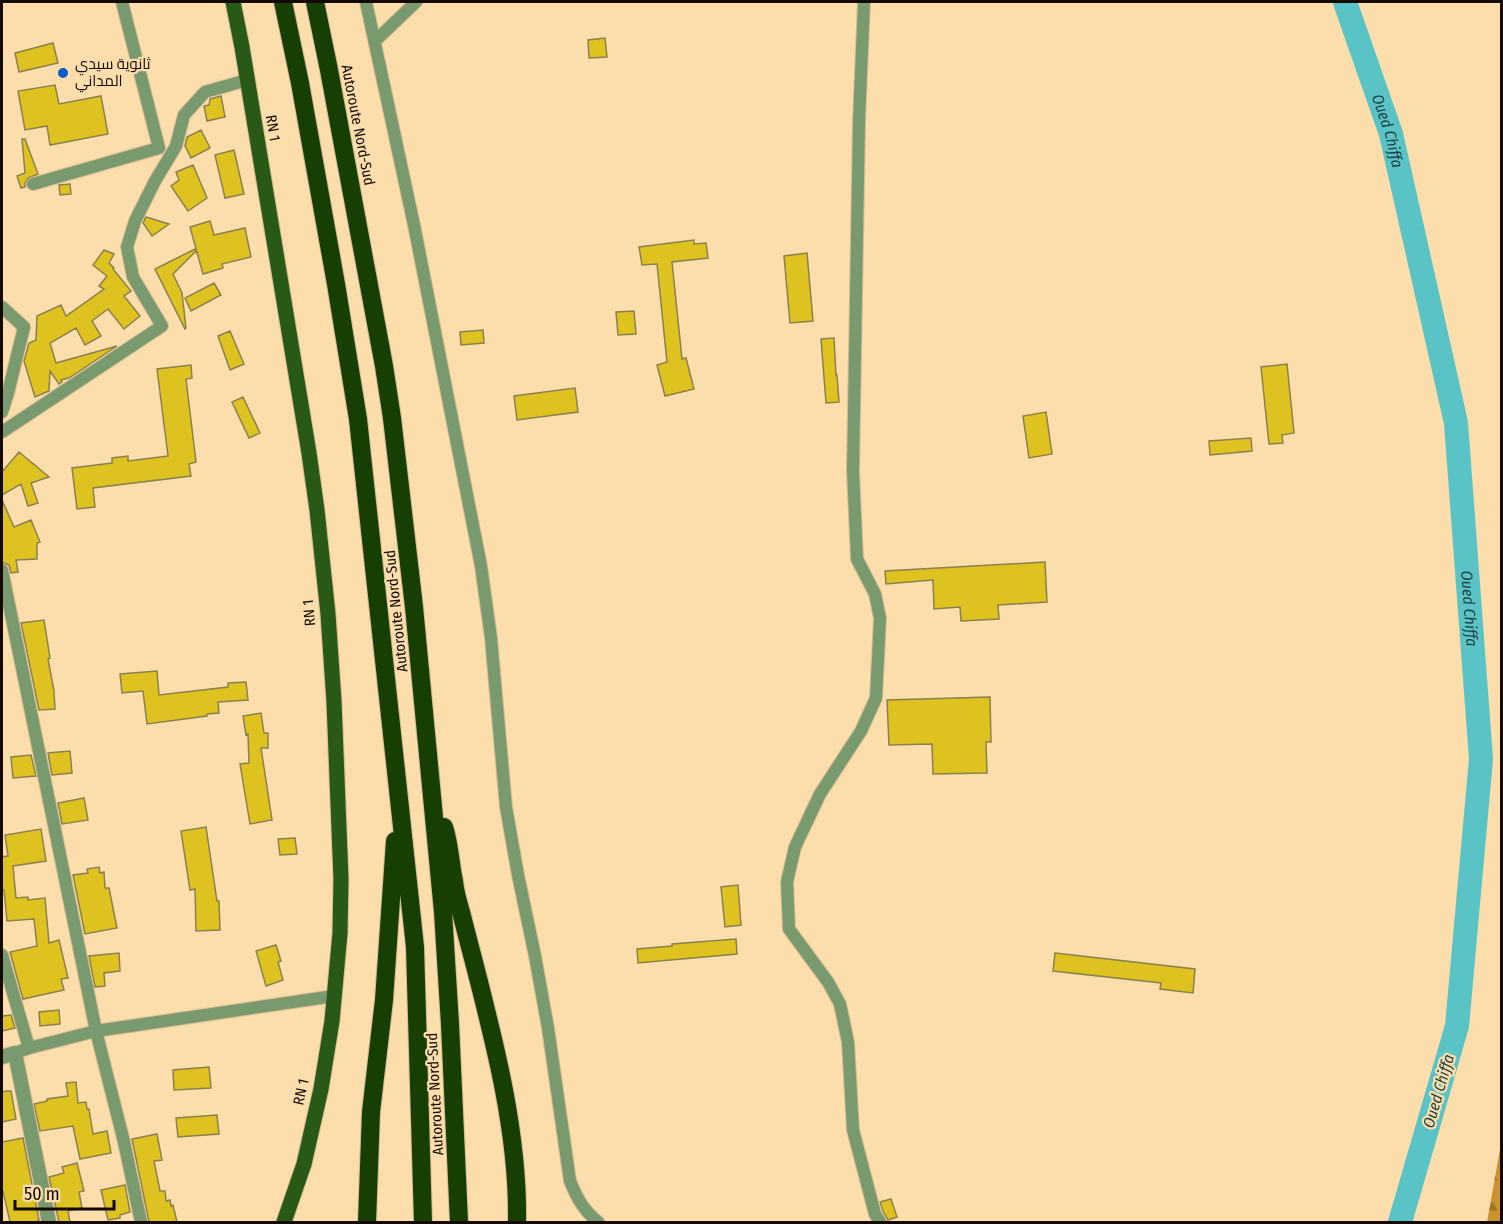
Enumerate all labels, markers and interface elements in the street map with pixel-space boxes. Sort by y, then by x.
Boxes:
place label: ثانوية سيدي المداني [75,55,151,93]
street label: Autoroute Nord-Sud [337,63,379,187]
marker: ثانوية سيدي المداني [56,66,70,80]
water label: Oued Chiffa [1368,92,1407,170]
street label: RN 1 [262,113,284,143]
street label: Autoroute Nord-Sud [381,549,411,673]
water label: Oued Chiffa [1457,570,1482,647]
street label: RN 1 [299,599,319,627]
street label: Autoroute Nord-Sud [423,1032,447,1156]
water label: Oued Chiffa [1419,1052,1458,1130]
street label: RN 1 [289,1077,313,1107]
scale bar [15,1173,114,1211]
text: 50 m [24,1183,60,1205]

